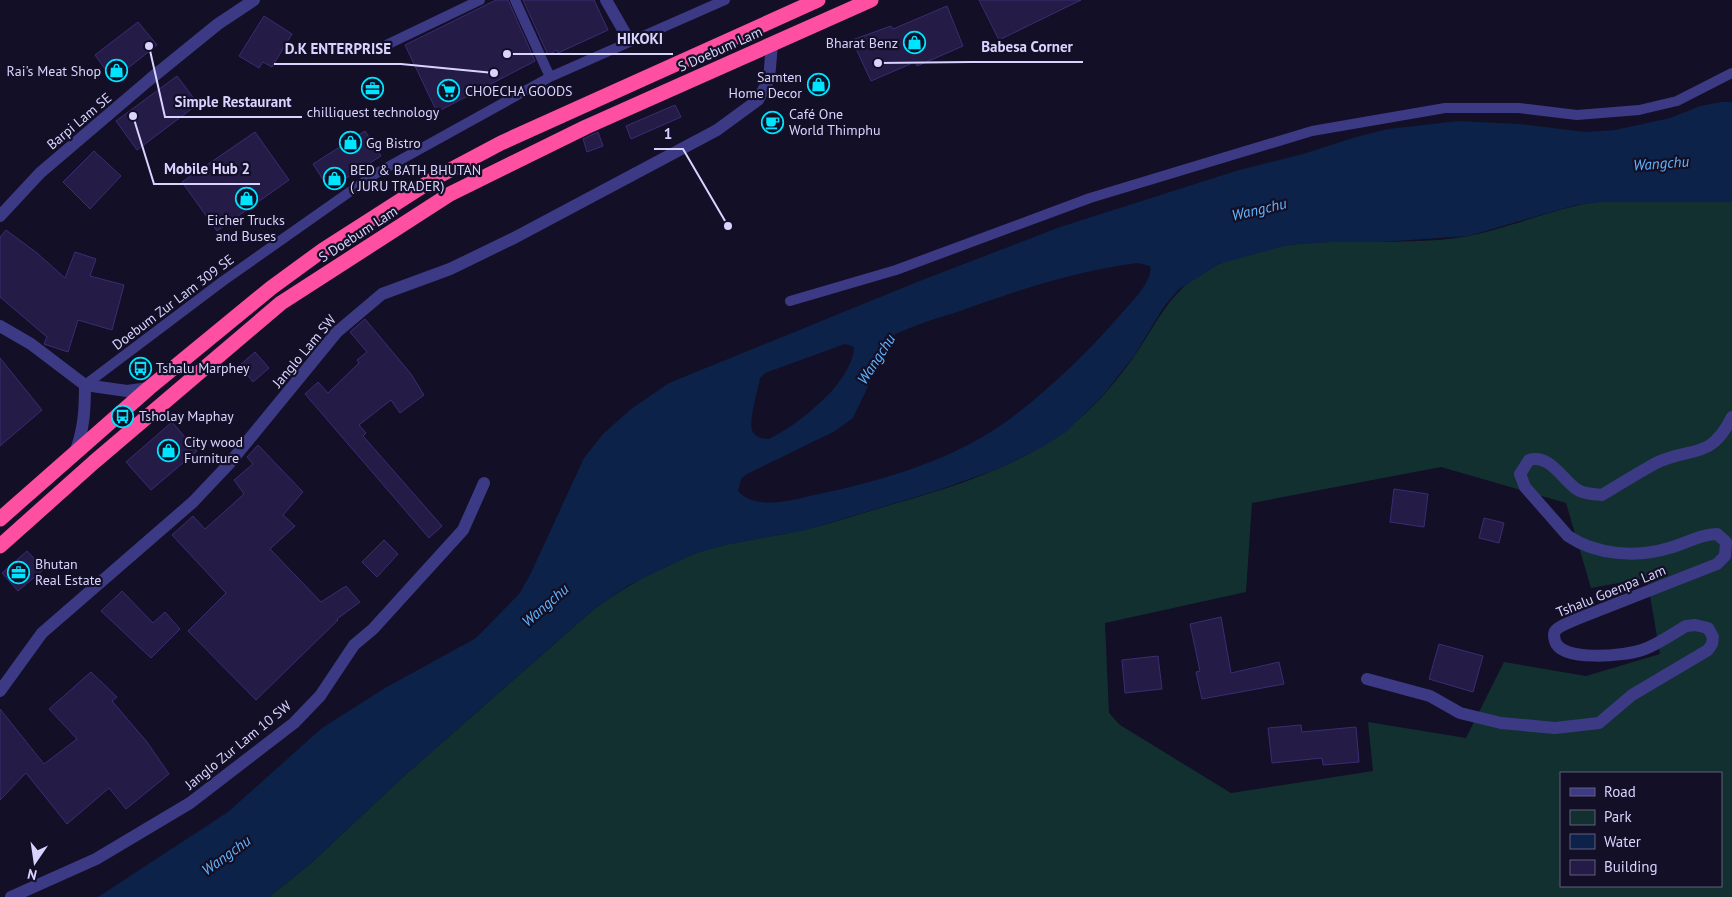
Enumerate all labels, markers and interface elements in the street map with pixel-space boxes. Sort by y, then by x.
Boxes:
street label: S Doebum Lam [675,22,765,76]
callout: HIKOKI [607,24,673,54]
text: HIKOKI [617,29,663,48]
shop icon: Bharat Benz [902,31,926,55]
callout: Babesa Corner [971,32,1083,62]
callout: D.K ENTERPRISE [274,34,401,64]
place label: Bharat Benz [826,34,898,52]
text: Babesa Corner [981,37,1074,56]
text: D.K ENTERPRISE [285,39,391,58]
shop icon: Rai's Meat Shop [105,59,129,83]
place label: Rai's Meat Shop [7,62,101,80]
place label: Samten Home Decor [729,68,802,102]
shop icon: Samten Home Decor [806,73,830,97]
office icon: chilliquest technology [361,77,385,101]
supermarket icon: CHOECHA GOODS [437,79,461,103]
place label: CHOECHA GOODS [465,82,573,100]
callout: Simple Restaurant [165,87,302,117]
street label: Barpi Lam SE [43,89,115,153]
text: Simple Restaurant [174,92,292,111]
place label: chilliquest technology [307,103,440,121]
place label: Café One World Thimphu [789,105,881,139]
cafe icon: Café One World Thimphu [761,110,785,134]
callout: 1 [654,119,683,149]
text: 1 [664,124,672,143]
shop icon: Gg Bistro [338,131,362,155]
place label: Gg Bistro [366,134,421,152]
water label: Wangchu [1632,152,1690,174]
callout: Mobile Hub 2 [154,154,260,184]
text: Mobile Hub 2 [164,159,250,178]
place label: BED & BATH BHUTAN ( JURU TRADER) [350,161,481,195]
shop icon: BED & BATH BHUTAN ( JURU TRADER) [322,166,346,190]
shop icon: Eicher Trucks and Buses [234,186,258,210]
water label: Wangchu [1230,193,1289,225]
street label: S Doebum Lam [315,202,401,266]
place label: Eicher Trucks and Buses [207,211,285,245]
street label: Doebum Zur Lam 309 SE [109,250,237,354]
street label: Janglo Lam SW [268,311,340,392]
water label: Wangchu [853,330,899,388]
bus stop icon: Tshalu Marphey [128,356,152,380]
place label: Tshalu Marphey [156,359,250,377]
bus stop icon: Tsholay Maphay [111,404,135,428]
place label: Tsholay Maphay [139,407,234,425]
place label: City wood Furniture [184,433,243,467]
shop icon: City wood Furniture [156,438,180,462]
place label: Bhutan Real Estate [35,555,101,589]
office icon: Bhutan Real Estate [7,560,31,584]
street label: Tshalu Goenpa Lam [1554,561,1668,621]
water label: Wangchu [518,579,573,631]
street label: Janglo Zur Lam 10 SW [180,696,295,794]
legend [1560,772,1722,887]
text: Road [1604,782,1636,801]
text: Park [1604,807,1632,826]
water label: Wangchu [198,831,255,879]
text: Water [1604,832,1641,851]
north arrow [10,837,60,887]
text: Building [1604,857,1658,876]
text: N [26,865,39,884]

